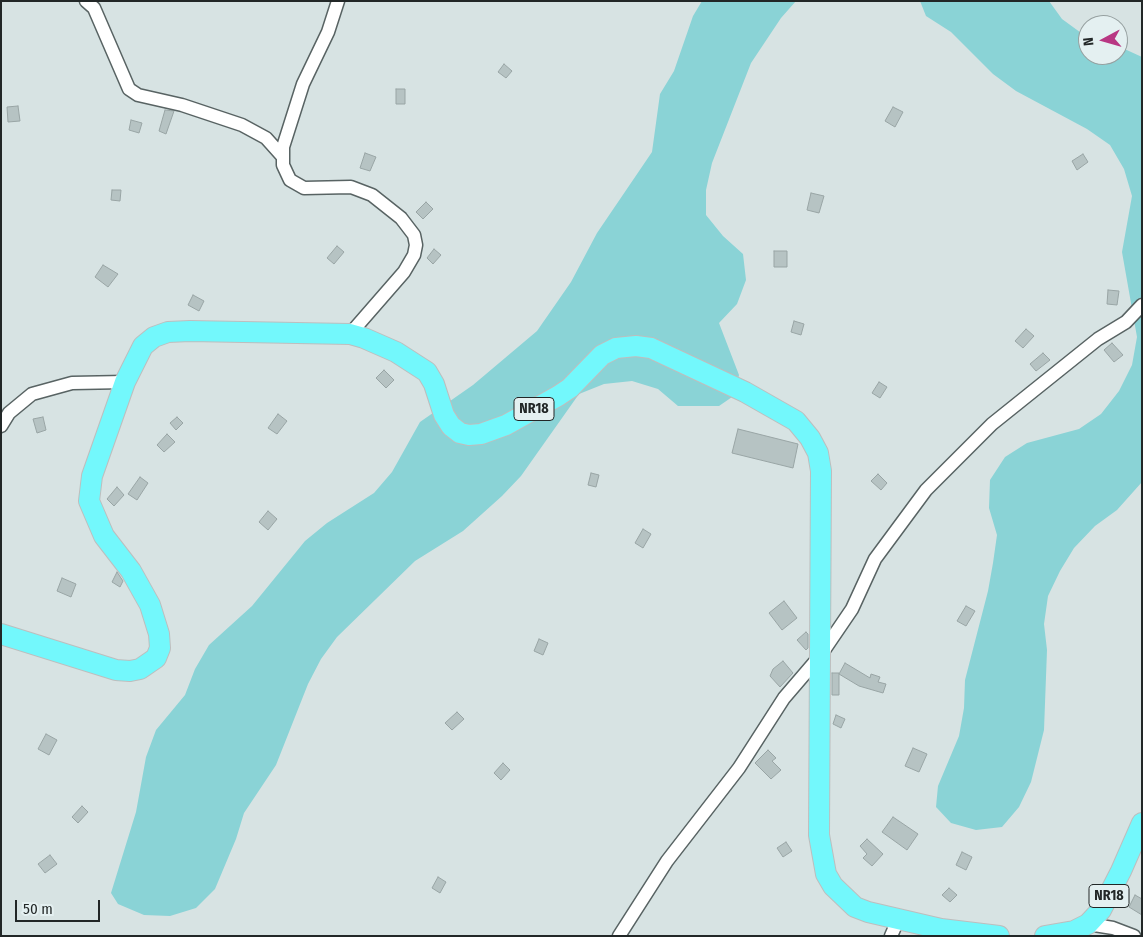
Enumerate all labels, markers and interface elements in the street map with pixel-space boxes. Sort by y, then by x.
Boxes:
north arrow [1078,15,1128,65]
text: N [1080,36,1097,47]
road number: NR18 [514,398,554,420]
road number: NR18 [1089,884,1129,908]
scale bar [18,890,102,922]
text: 50 m [23,900,53,918]

